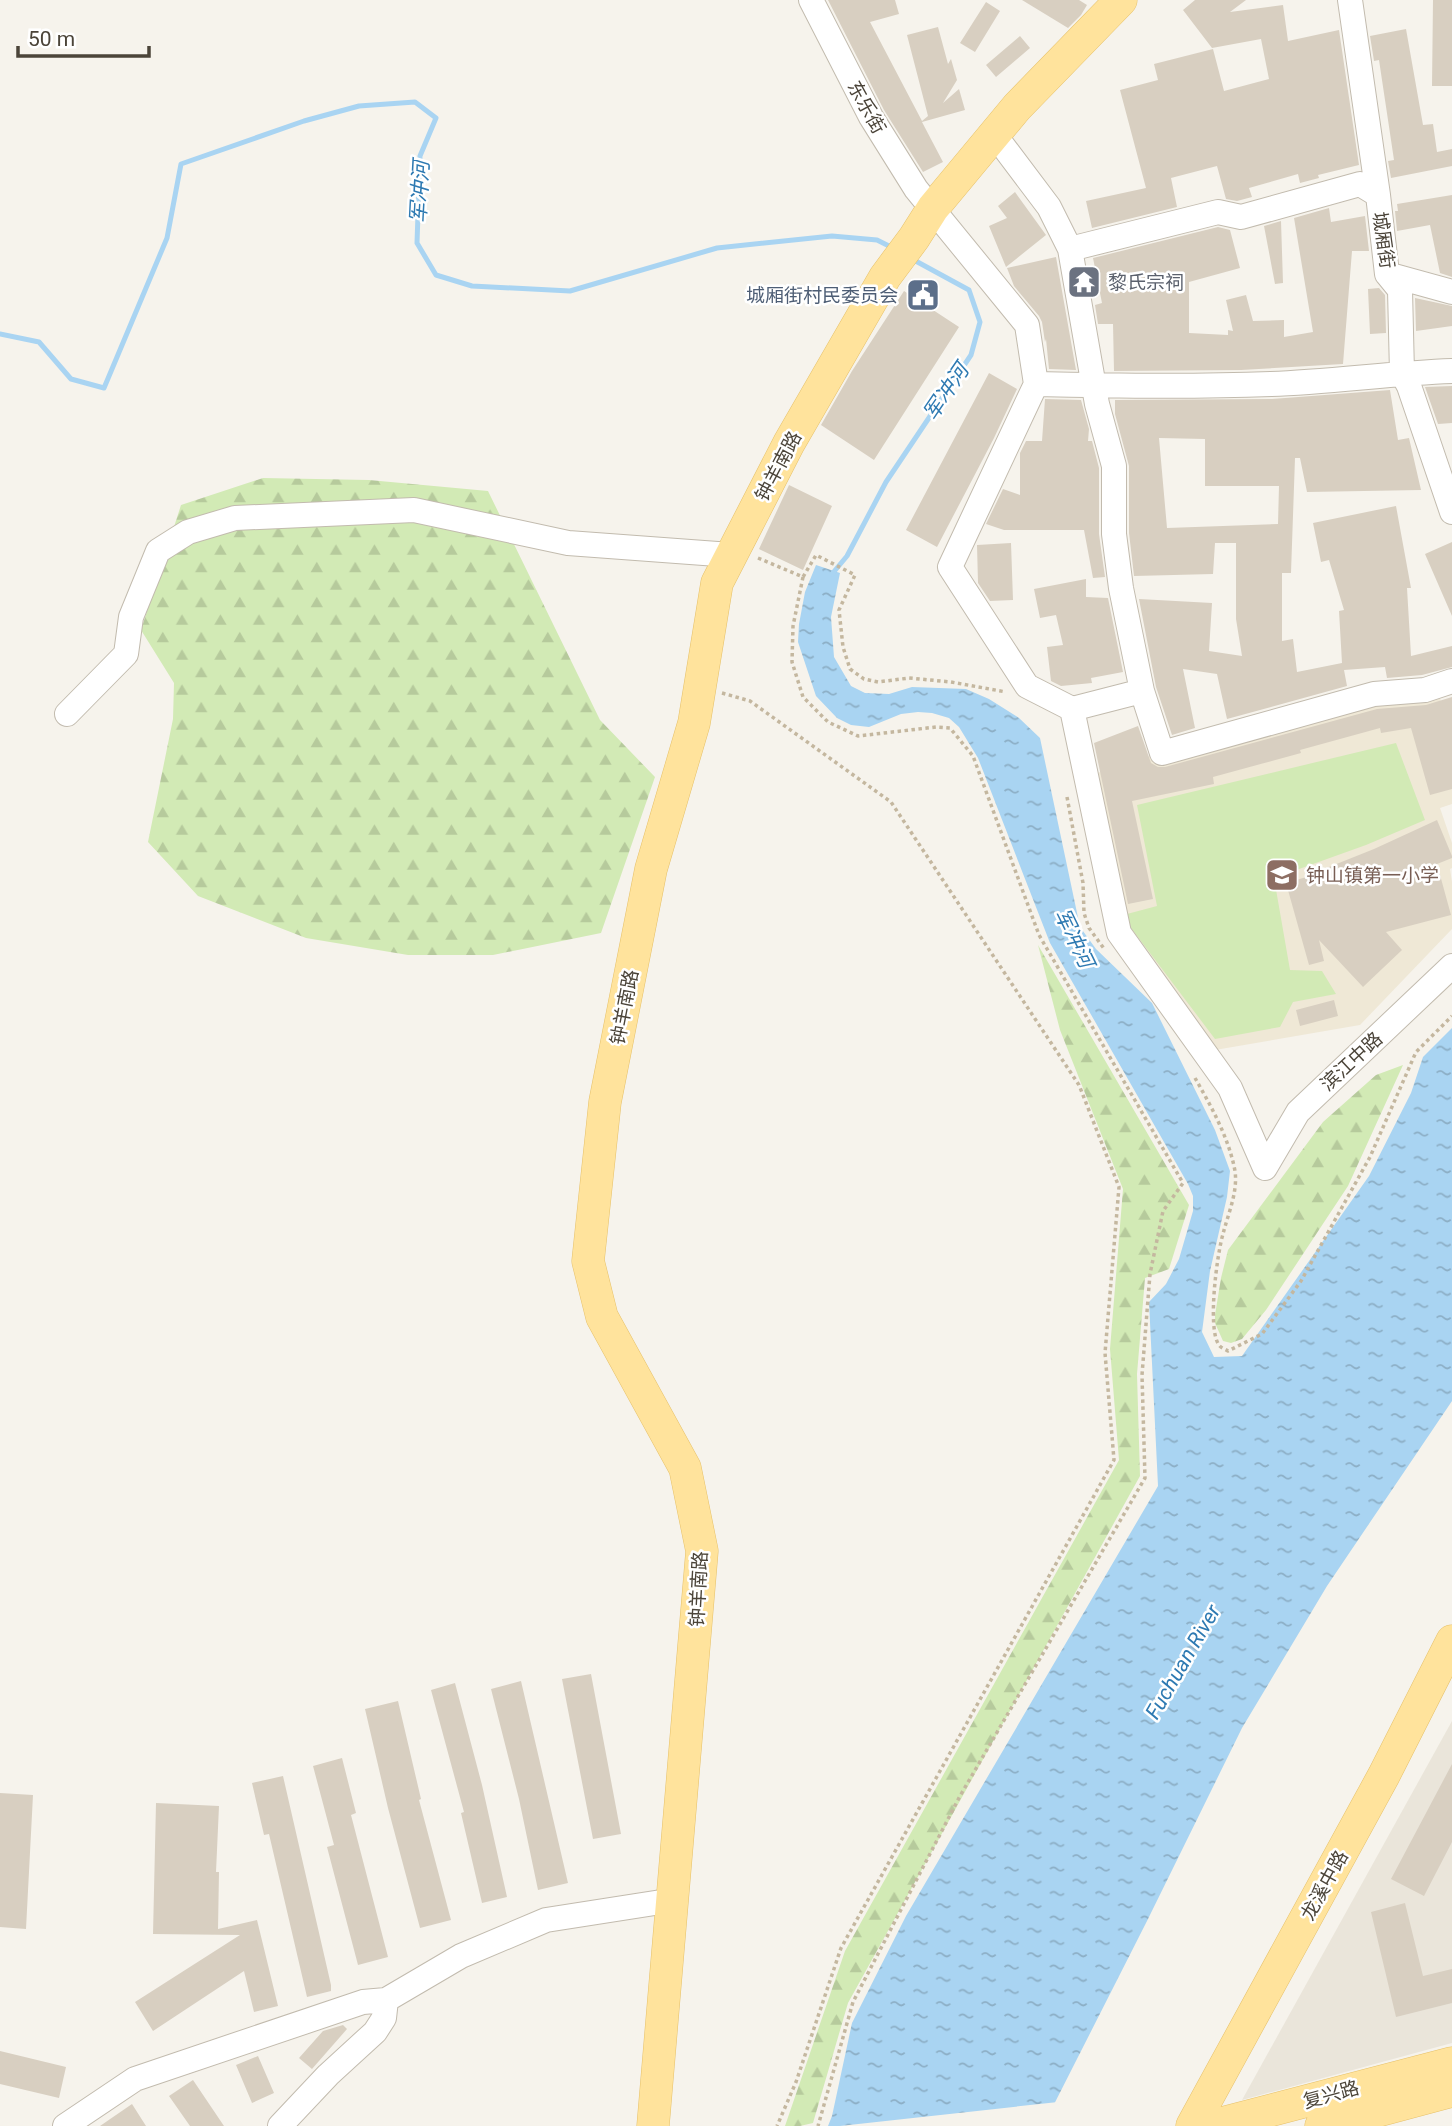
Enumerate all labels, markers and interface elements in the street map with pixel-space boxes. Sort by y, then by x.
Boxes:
scale bar [18,14,149,58]
text: 50 m [28,27,75,51]
street label: 东乐街 [843,77,890,138]
water label: 军冲河 [406,156,434,224]
street label: 城厢街 [1368,210,1399,270]
temple icon: 黎氏宗祠 [1065,263,1103,301]
place label: 黎氏宗祠 [1108,271,1184,294]
public building icon: 城厢街村民委员会 [904,276,942,314]
place label: 城厢街村民委员会 [746,284,898,307]
water label: 军冲河 [918,356,976,425]
street label: 钟羊南路 [750,427,806,505]
school or university icon: 钟山镇第一小学 [1263,856,1301,894]
place label: 钟山镇第一小学 [1306,864,1439,887]
water label: 军冲河 [1049,904,1100,975]
street label: 钟羊南路 [606,968,643,1047]
street label: 滨江中路 [1316,1027,1387,1096]
street label: 钟羊南路 [685,1550,712,1628]
water label: Fuchuan River [1141,1600,1226,1723]
street label: 龙溪中路 [1296,1846,1353,1924]
street label: 复兴路 [1301,2076,1362,2113]

